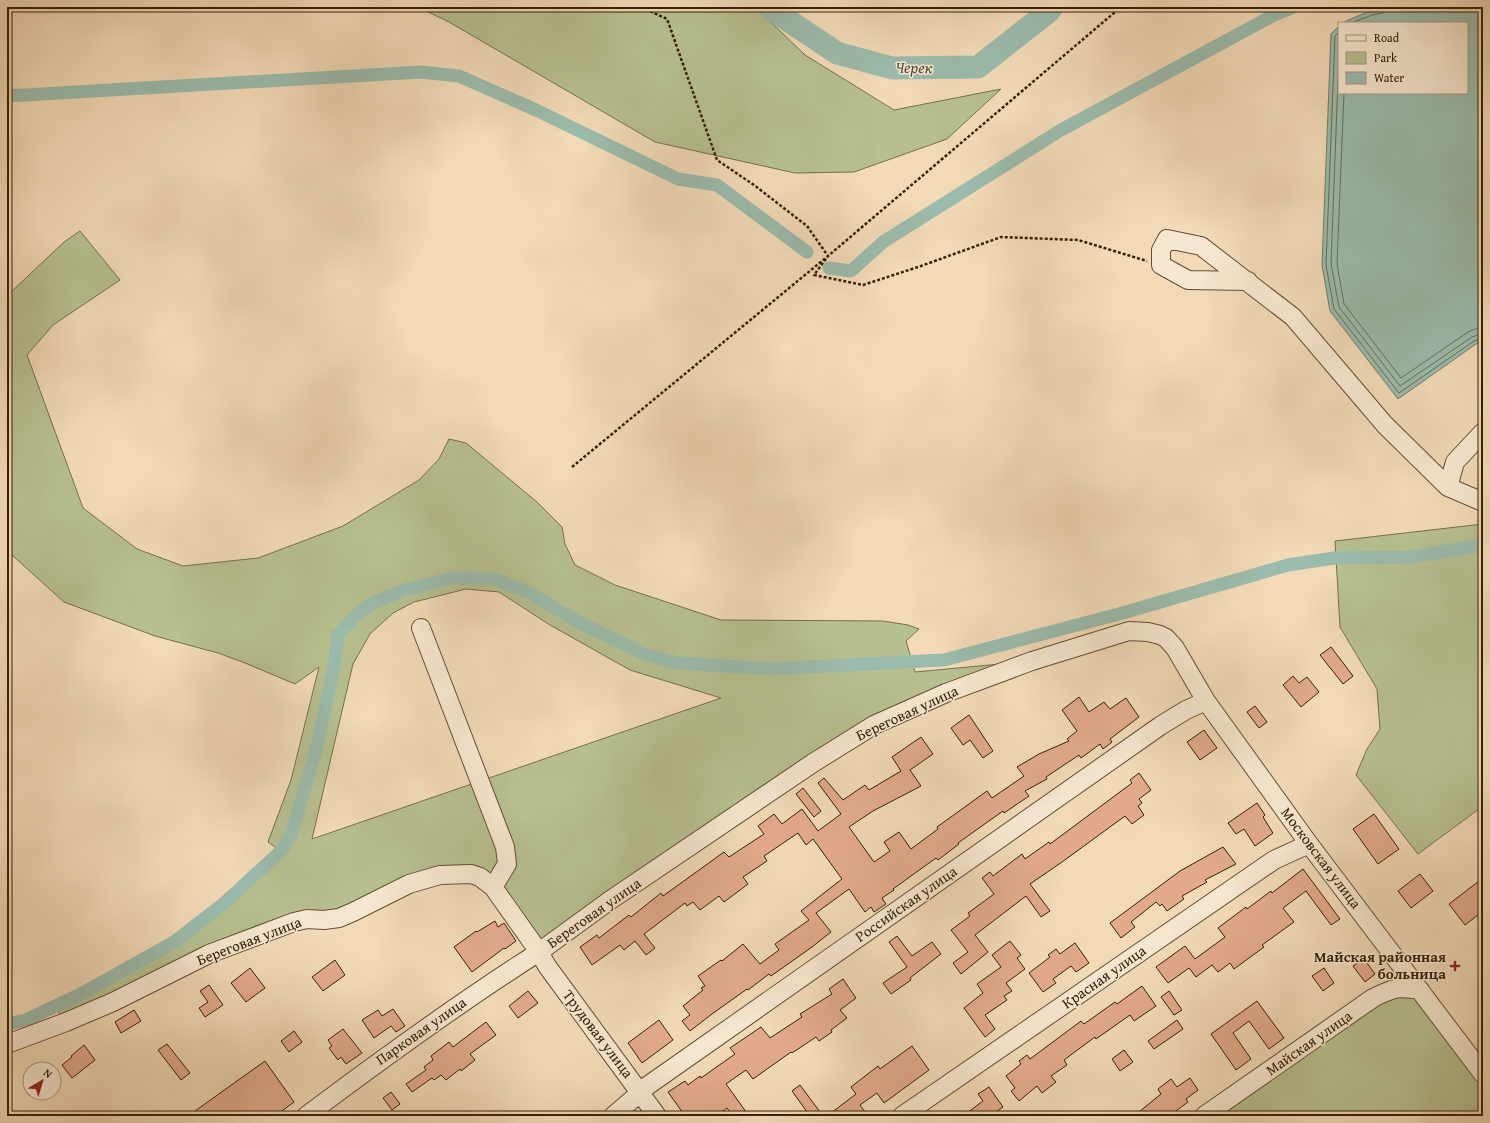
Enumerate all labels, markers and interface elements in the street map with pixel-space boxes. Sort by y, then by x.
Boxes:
legend [1338,22,1468,94]
text: Road [1374,29,1400,46]
text: Park [1374,49,1398,66]
water label: Черек [895,55,933,79]
text: Water [1374,69,1404,86]
street label: Береговая улица [852,679,962,745]
street label: Московская улица [1276,803,1367,913]
street label: Российская улица [851,860,962,947]
street label: Береговая улица [542,872,646,953]
street label: Береговая улица [193,911,305,970]
street label: Красная улица [1057,939,1151,1013]
place label: Майская районная больница [1314,946,1446,984]
marker: Майская районная больница [1449,960,1461,972]
street label: Трудовая улица [558,985,639,1083]
street label: Парковая улица [371,991,471,1070]
street label: Майская улица [1261,1005,1357,1080]
north arrow [22,1061,62,1101]
text: N [40,1065,56,1082]

